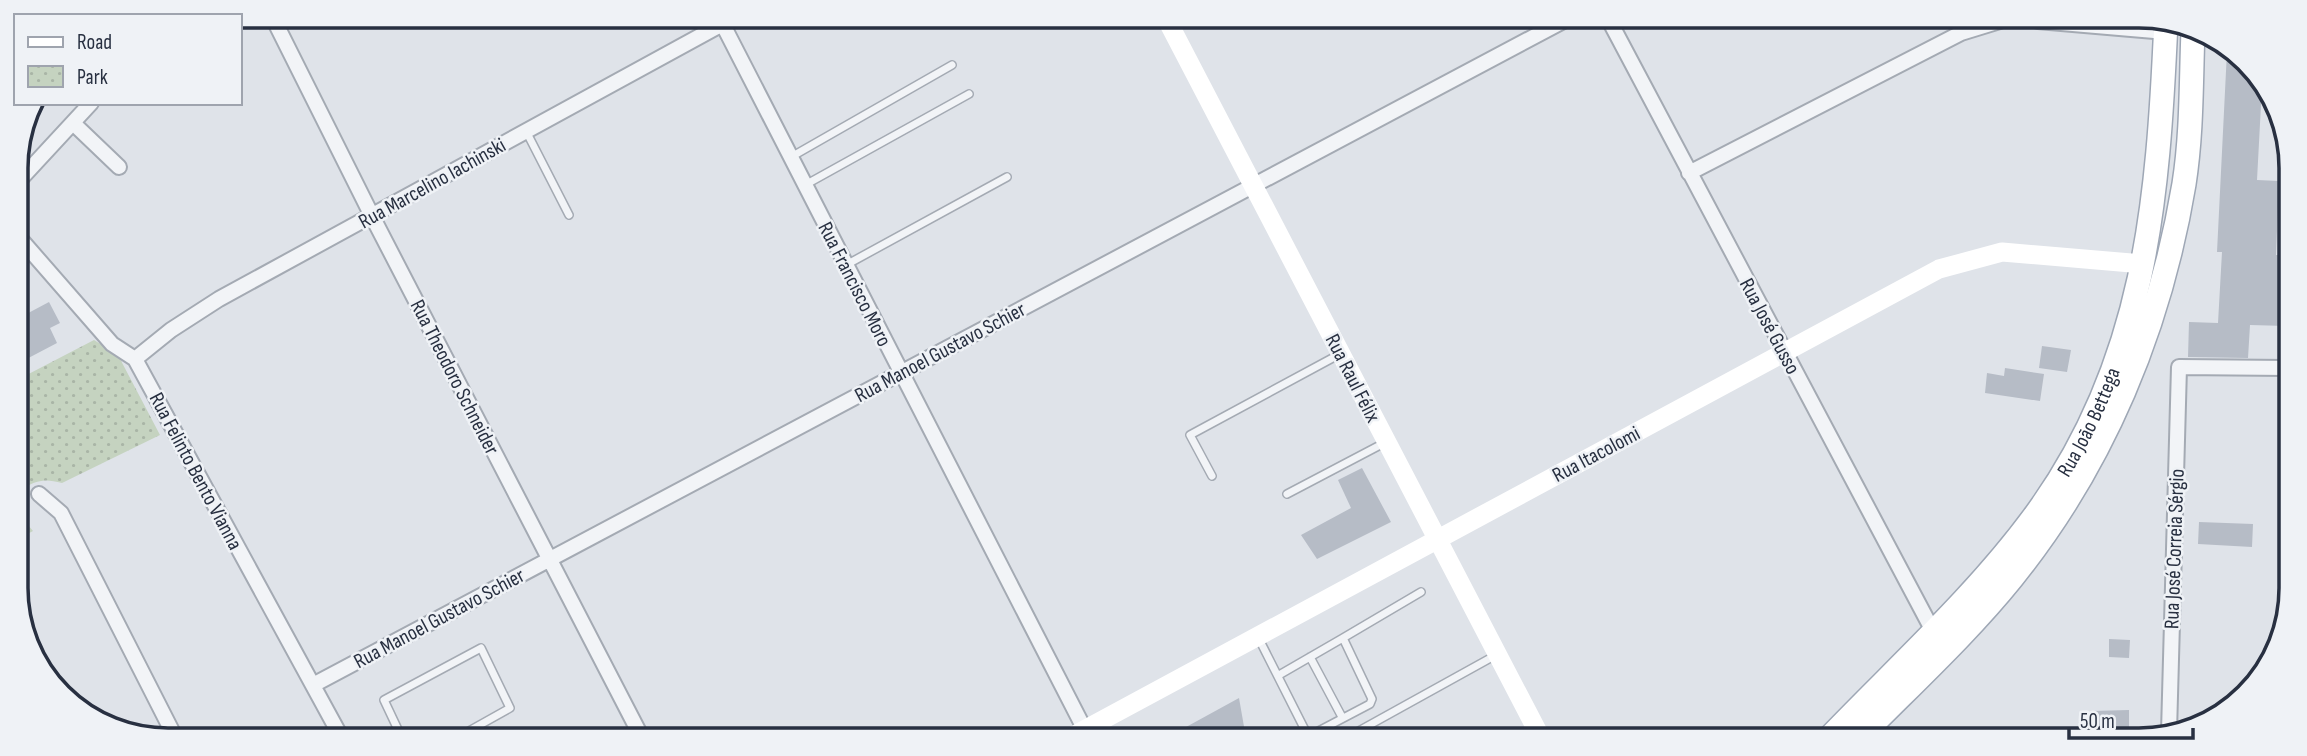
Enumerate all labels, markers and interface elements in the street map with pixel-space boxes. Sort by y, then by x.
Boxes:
legend [14,14,242,105]
text: Road [77,30,112,55]
text: Park [77,65,108,90]
street label: Rua Marcelino Iachinski [354,133,510,234]
street label: Rua Francisco Moro [812,218,897,351]
street label: Rua José Gusso [1734,274,1805,379]
street label: Rua Theodoro Schneider [405,296,504,459]
street label: Rua Manoel Gustavo Schier [851,297,1030,408]
street label: Rua Raul Félix [1320,330,1385,427]
street label: Rua João Bettega [2052,364,2126,481]
street label: Rua Felinto Bento Vianna [144,388,248,554]
street label: Rua Itacolomi [1548,421,1644,488]
street label: Rua José Correia Sérgio [2159,468,2190,630]
street label: Rua Manoel Gustavo Schier [350,563,529,674]
scale bar [2069,696,2193,740]
text: 50 m [2080,709,2115,734]

